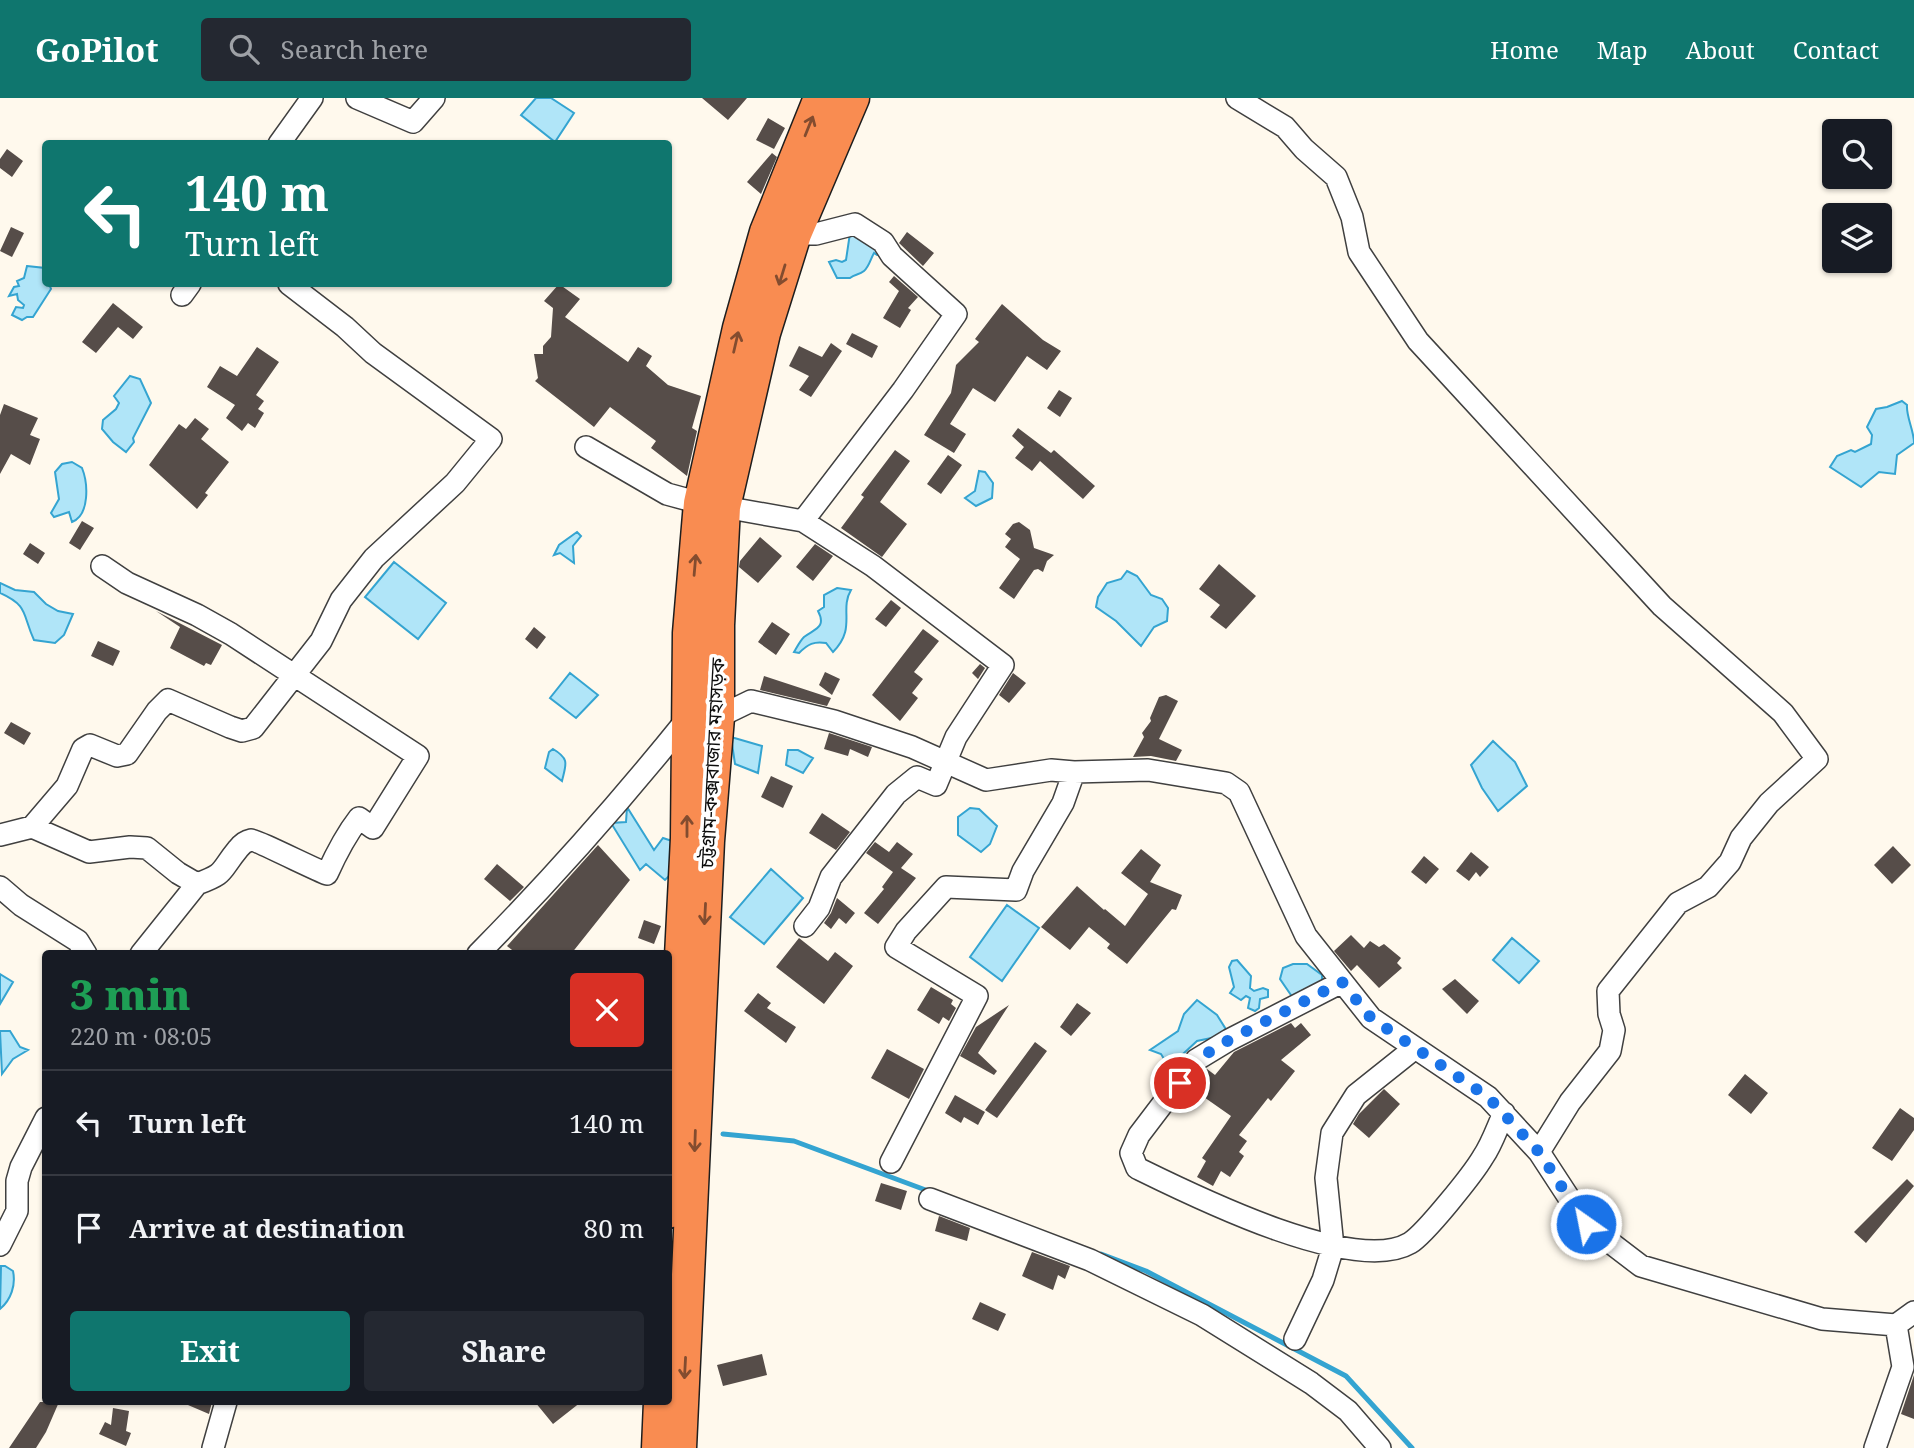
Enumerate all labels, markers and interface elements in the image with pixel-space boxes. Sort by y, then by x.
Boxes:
search box [201,18,691,81]
text: GoPilot [35,27,159,72]
icon: search [225,30,263,68]
text: Search here [281,31,428,67]
text: Home [1490,33,1559,66]
text: Map [1597,33,1648,66]
text: About [1686,33,1755,66]
text: Contact [1793,33,1879,66]
one-way arrow [803,116,816,138]
map controls [1822,119,1892,273]
button: search [1822,119,1892,189]
text: 140 m [185,159,329,225]
icon: left [70,168,161,259]
button: layers [1822,203,1892,273]
text: Turn left [185,222,319,265]
one-way arrow [775,264,788,286]
one-way arrow [730,331,743,353]
one-way arrow [689,554,702,577]
street label: চট্টগ্রাম-কক্সবাজার মহাসড়ক [693,657,731,870]
one-way arrow [680,814,694,837]
one-way arrow [698,902,711,925]
text: 3 min [70,965,191,1022]
button: close [570,973,644,1047]
text: 220 m · 08:05 [70,1020,212,1052]
pin [1150,1053,1210,1113]
icon: arrive [1161,1064,1199,1102]
icon: left [70,1104,108,1142]
text: Turn left [129,1105,246,1141]
text: 140 m [569,1105,644,1141]
one-way arrow [688,1129,701,1152]
position arrow [1549,1187,1623,1261]
icon: arrive [70,1209,108,1247]
text: Arrive at destination [129,1210,405,1246]
text: 80 m [584,1210,644,1246]
button: Exit [70,1311,350,1391]
button: Share [364,1311,644,1391]
one-way arrow [678,1357,691,1380]

